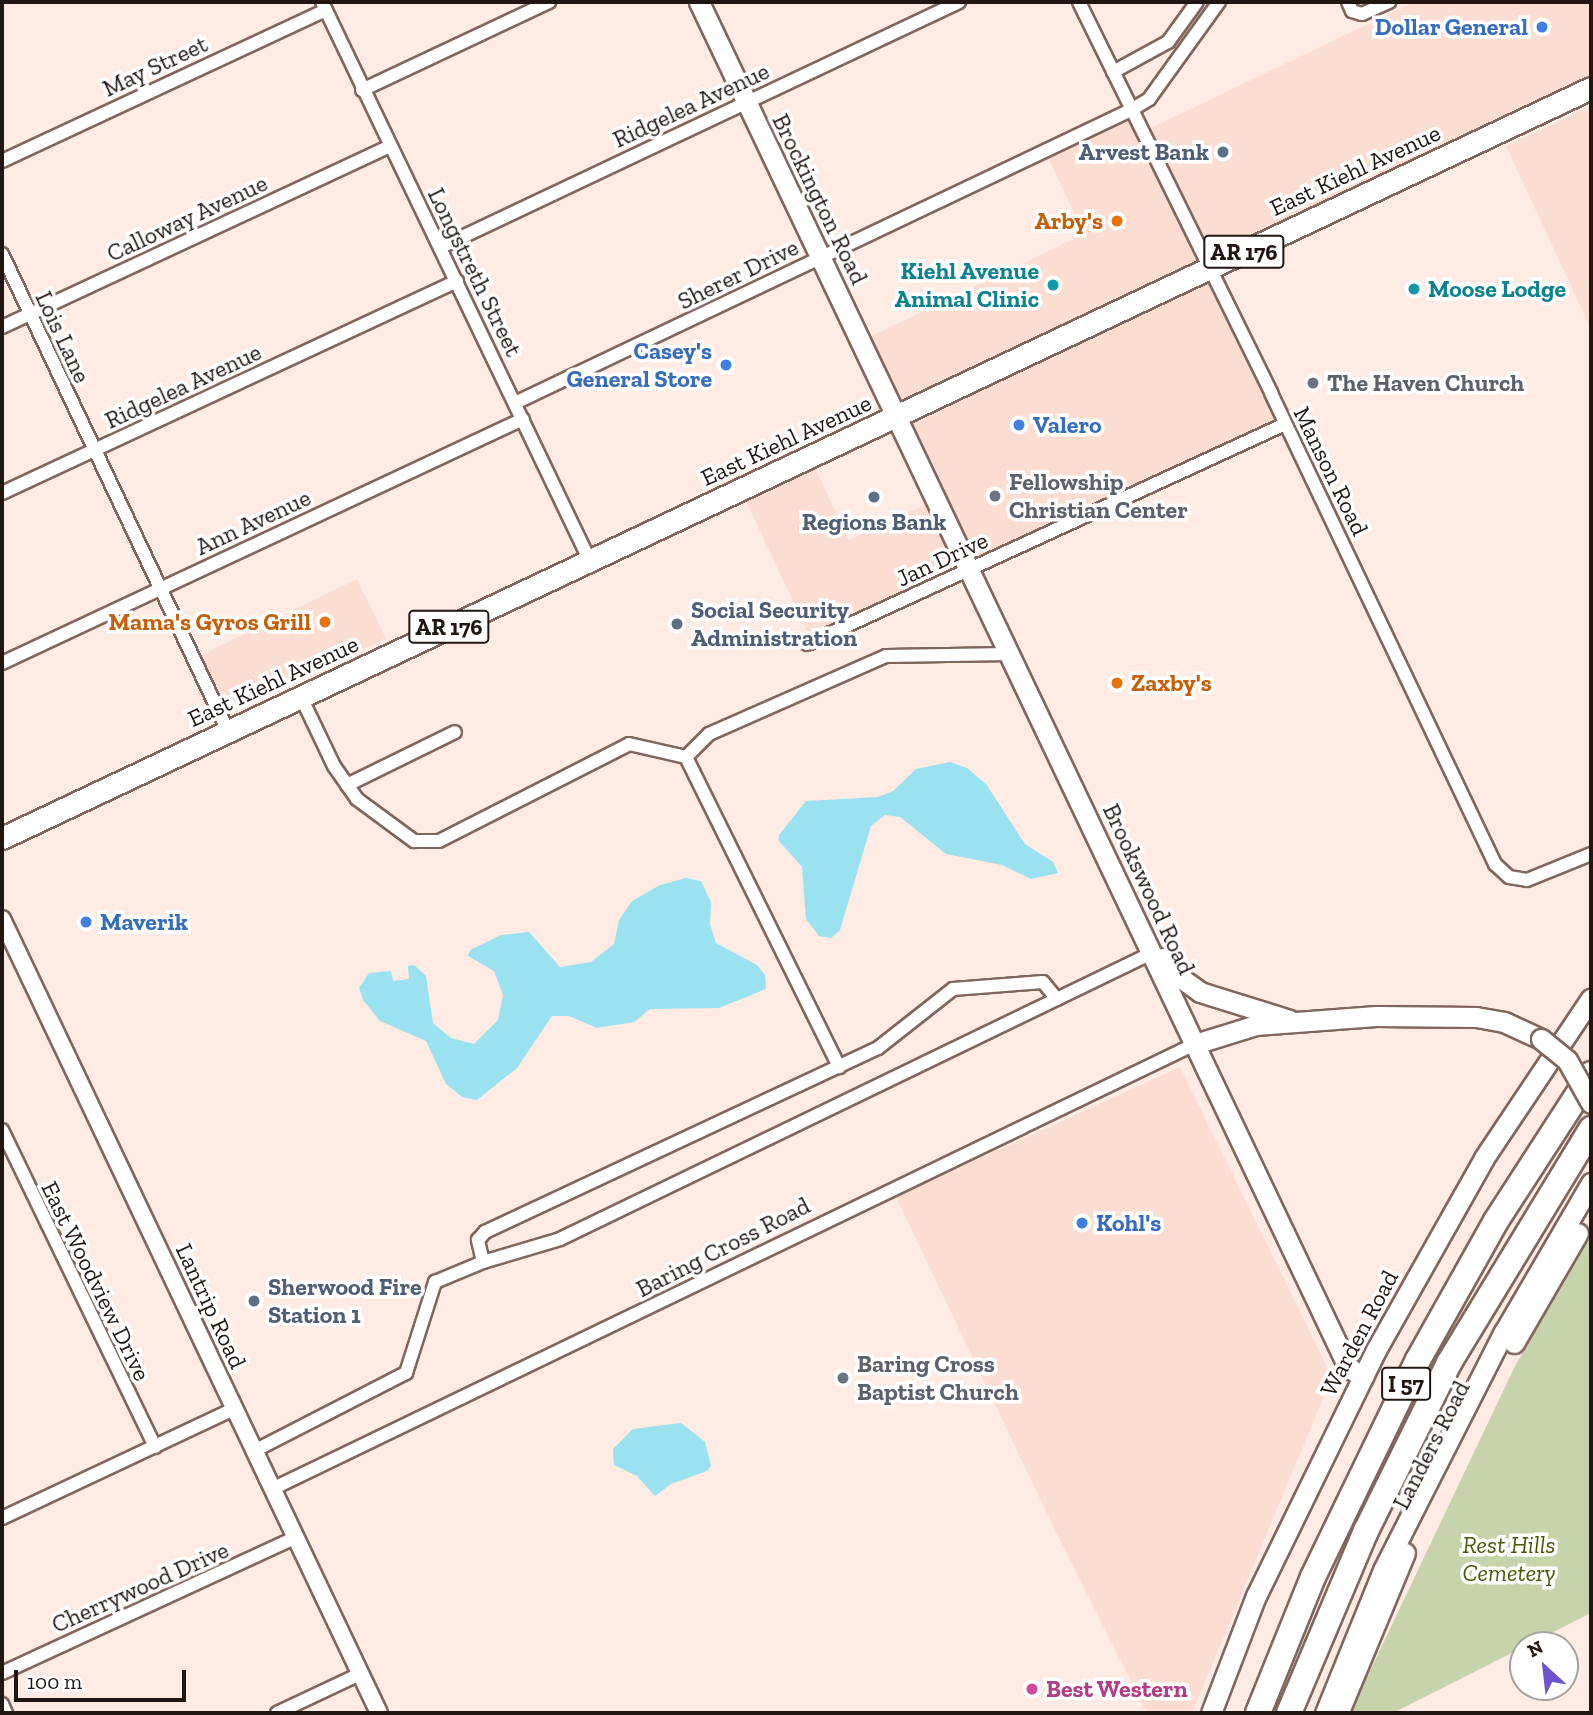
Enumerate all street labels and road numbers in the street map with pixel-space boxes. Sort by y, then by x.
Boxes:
street label: May Street [98,29,212,103]
street label: Ridgelea Avenue [608,56,774,154]
street label: Brockington Road [766,109,874,289]
street label: East Kiehl Avenue [1265,118,1445,222]
street label: Calloway Avenue [102,168,272,268]
street label: Longstreth Street [422,183,528,361]
street label: Sherer Drive [673,232,803,316]
road number: AR 176 [1202,232,1286,272]
street label: Lois Lane [29,287,97,387]
street label: Ridgelea Avenue [100,337,266,435]
street label: East Kiehl Avenue [696,388,876,492]
street label: Manson Road [1287,402,1375,540]
street label: Ann Avenue [190,483,316,561]
street label: Jan Drive [892,525,992,593]
road number: AR 176 [407,608,491,646]
street label: East Kiehl Avenue [183,629,363,733]
street label: Brookswood Road [1097,799,1201,979]
street label: East Woodview Drive [35,1176,157,1386]
street label: Baring Cross Road [631,1191,815,1303]
street label: Lantrip Road [170,1239,252,1373]
street label: Warden Road [1314,1265,1404,1401]
road number: I 57 [1380,1364,1432,1404]
street label: Landers Road [1386,1376,1476,1514]
street label: Cherrywood Drive [47,1535,233,1639]

